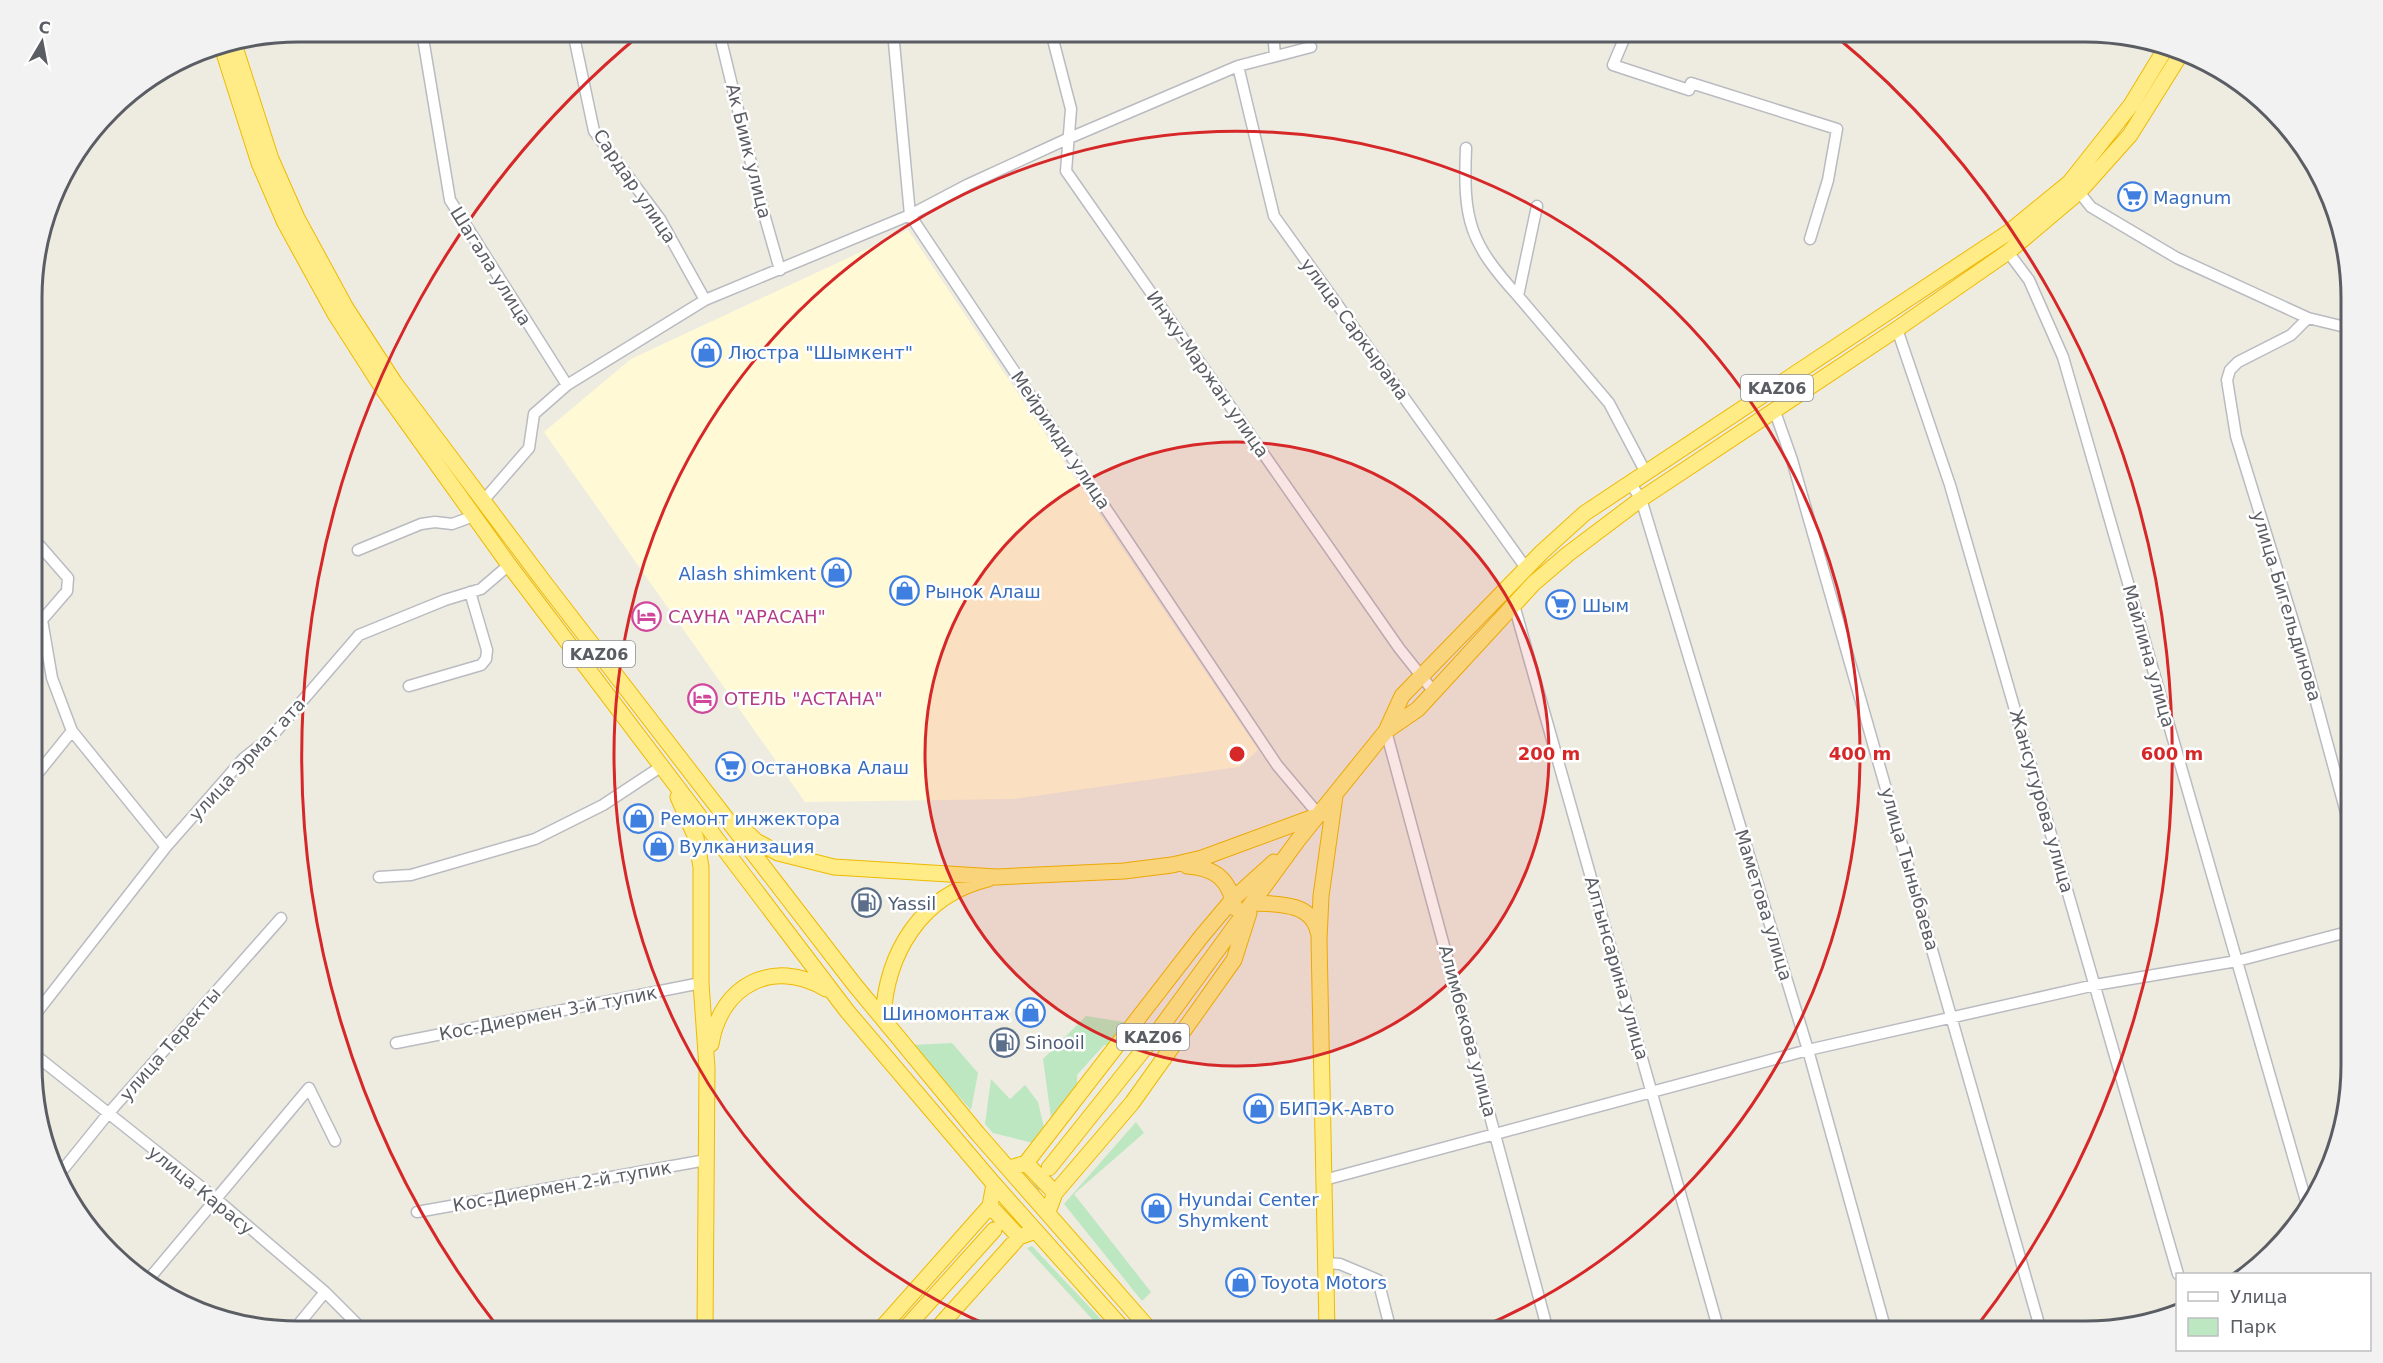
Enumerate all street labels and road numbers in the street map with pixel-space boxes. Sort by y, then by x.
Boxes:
street label: Ак Биик улица [722,81,776,221]
street label: Сардар улица [589,125,681,247]
street label: Шагала улица [446,203,536,329]
street label: улица Саркырама [1297,254,1413,404]
street label: Инжу-Маржан улица [1142,287,1274,461]
street label: Мейримди улица [1007,367,1115,513]
road number: KАZ06 [1741,375,1813,401]
street label: улица Бигельдинова [2248,508,2326,704]
street label: Майлина улица [2119,582,2179,730]
road number: KАZ06 [563,641,635,667]
street label: улица Эрмат ата [185,693,309,825]
street label: Жансугурова улица [2006,707,2078,895]
street label: улица Тыныбаева [1877,785,1943,953]
street label: Маметова улица [1731,827,1797,983]
street label: Алтынсарина улица [1581,874,1653,1062]
street label: Алимбекова улица [1435,942,1501,1120]
street label: Кос-Диермен 3-й тупик [437,982,659,1044]
street label: улица Теректы [115,983,225,1105]
road number: KАZ06 [1117,1024,1189,1050]
street label: улица Карасу [144,1141,258,1239]
street label: Кос-Диермен 2-й тупик [451,1156,673,1216]

